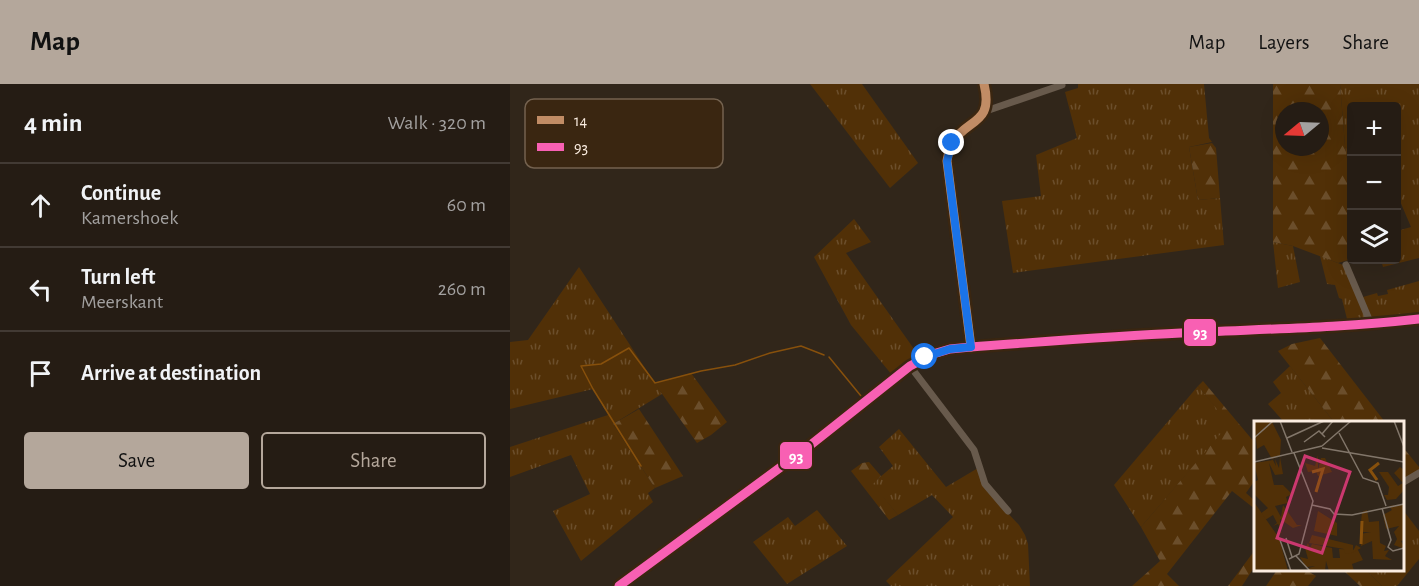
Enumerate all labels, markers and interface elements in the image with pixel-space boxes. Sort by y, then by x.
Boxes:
text: Map [30,28,80,56]
text: Map [1189,32,1225,53]
text: Layers [1258,32,1309,53]
text: Share [1342,32,1389,53]
legend [525,99,723,168]
north arrow [1275,102,1329,156]
map controls [1347,102,1401,264]
button: + [1347,102,1401,156]
text: 4 min [24,110,83,136]
text: Walk · 320 m [388,113,486,133]
text: 14 [574,113,588,129]
route end [938,129,964,155]
text: 93 [574,140,588,156]
button: − [1347,156,1401,210]
text: Continue [81,182,161,204]
icon: ahead [24,189,57,222]
text: 60 m [447,195,486,215]
text: Kamershoek [81,208,178,228]
button: layers [1347,210,1401,264]
text: Turn left [81,266,155,288]
icon: left [24,273,57,306]
text: 260 m [438,279,486,299]
text: Meerskant [81,292,163,312]
line badge: 93 [1183,318,1217,347]
text: 93 [1193,325,1207,341]
route start [911,343,937,369]
icon: arrive [24,357,57,390]
text: Arrive at destination [81,362,261,384]
inset map [1254,421,1404,571]
button: Save [24,432,249,489]
button: Share [261,432,486,489]
line badge: 93 [779,441,813,470]
text: 93 [789,449,803,465]

